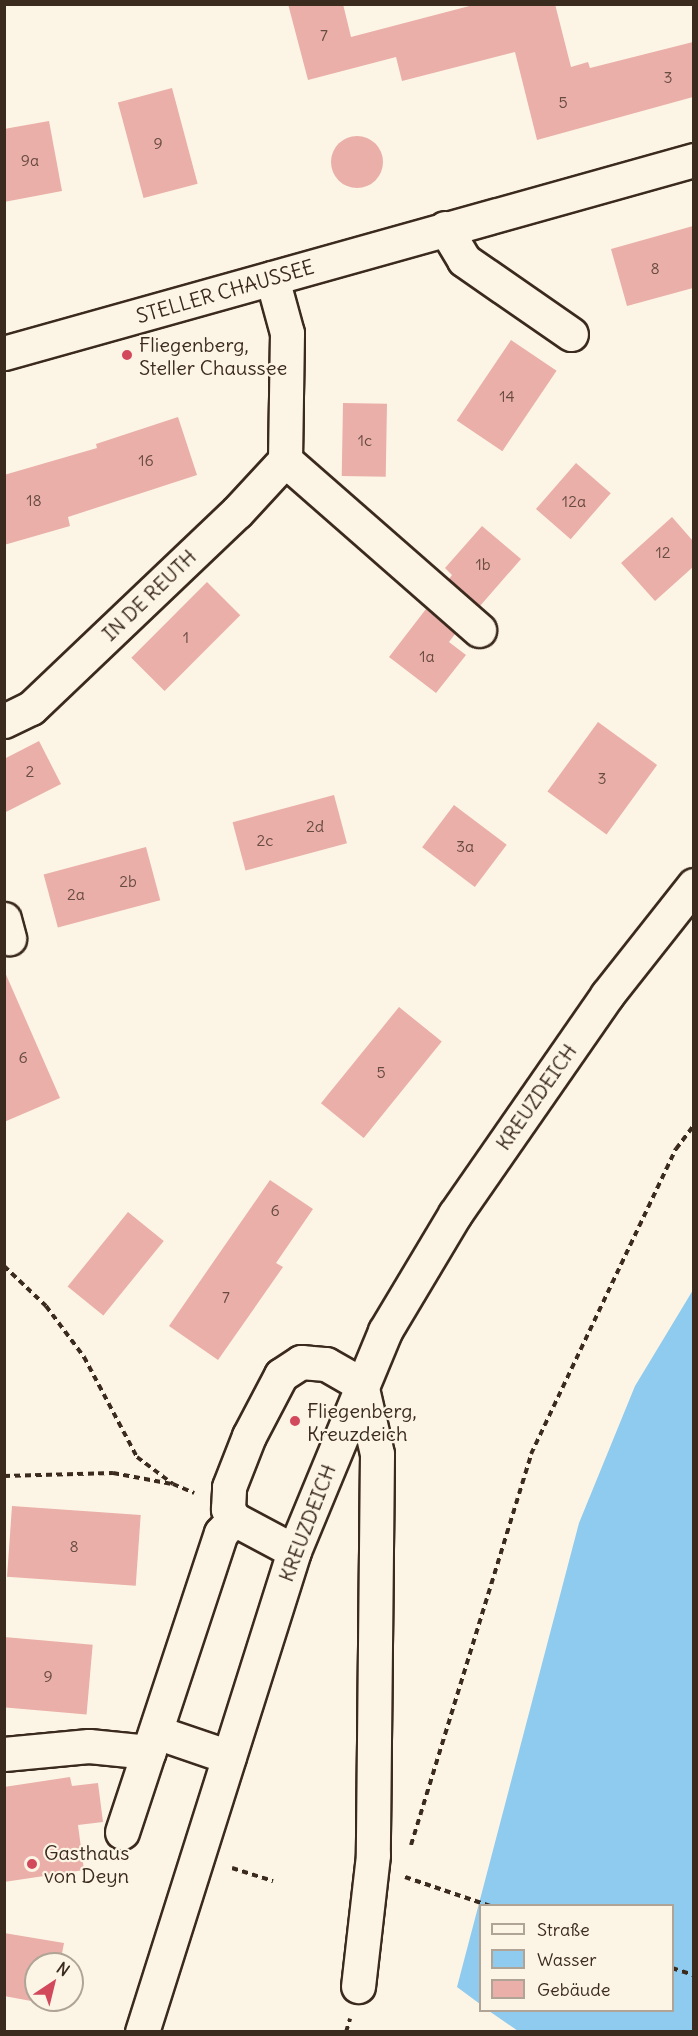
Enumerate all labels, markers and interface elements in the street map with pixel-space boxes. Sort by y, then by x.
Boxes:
house number: 7 [320,25,328,45]
house number: 3 [663,67,673,87]
house number: 5 [558,92,568,112]
house number: 9 [153,133,163,153]
house number: 9a [21,150,39,170]
street label: STELLER CHAUSSEE [133,254,317,328]
house number: 8 [650,258,660,278]
place label: Fliegenberg, Steller Chaussee [139,332,287,379]
marker: Fliegenberg, Steller Chaussee [120,348,134,362]
house number: 14 [499,386,515,406]
house number: 1c [358,430,372,450]
house number: 16 [138,450,154,470]
house number: 18 [26,490,42,510]
house number: 12a [562,491,586,511]
house number: 12 [655,542,671,562]
street label: IN DE REUTH [97,544,201,646]
house number: 1b [475,554,491,574]
house number: 1 [183,627,189,647]
house number: 1a [419,646,435,666]
house number: 2 [26,761,34,781]
house number: 3 [597,768,607,788]
house number: 2d [306,816,324,836]
house number: 2c [257,830,273,850]
house number: 3a [456,836,474,856]
house number: 2b [119,871,137,891]
house number: 2a [67,884,85,904]
street label: KREUZDEICH [491,1040,581,1154]
house number: 6 [18,1047,28,1067]
house number: 5 [376,1062,386,1082]
house number: 6 [270,1200,280,1220]
house number: 7 [222,1287,230,1307]
place label: Fliegenberg, Kreuzdeich [307,1398,417,1445]
marker: Fliegenberg, Kreuzdeich [288,1414,302,1428]
street label: KREUZDEICH [274,1461,340,1585]
house number: 8 [69,1536,79,1556]
house number: 9 [43,1666,53,1686]
place label: Gasthaus von Deyn [44,1840,129,1887]
marker: Gasthaus von Deyn [25,1857,39,1871]
legend [479,1904,674,2012]
text: Straße [537,1918,590,1941]
text: Wasser [537,1948,596,1971]
north arrow [24,1952,84,2012]
text: N [53,1958,73,1980]
text: Gebäude [537,1978,610,2001]

